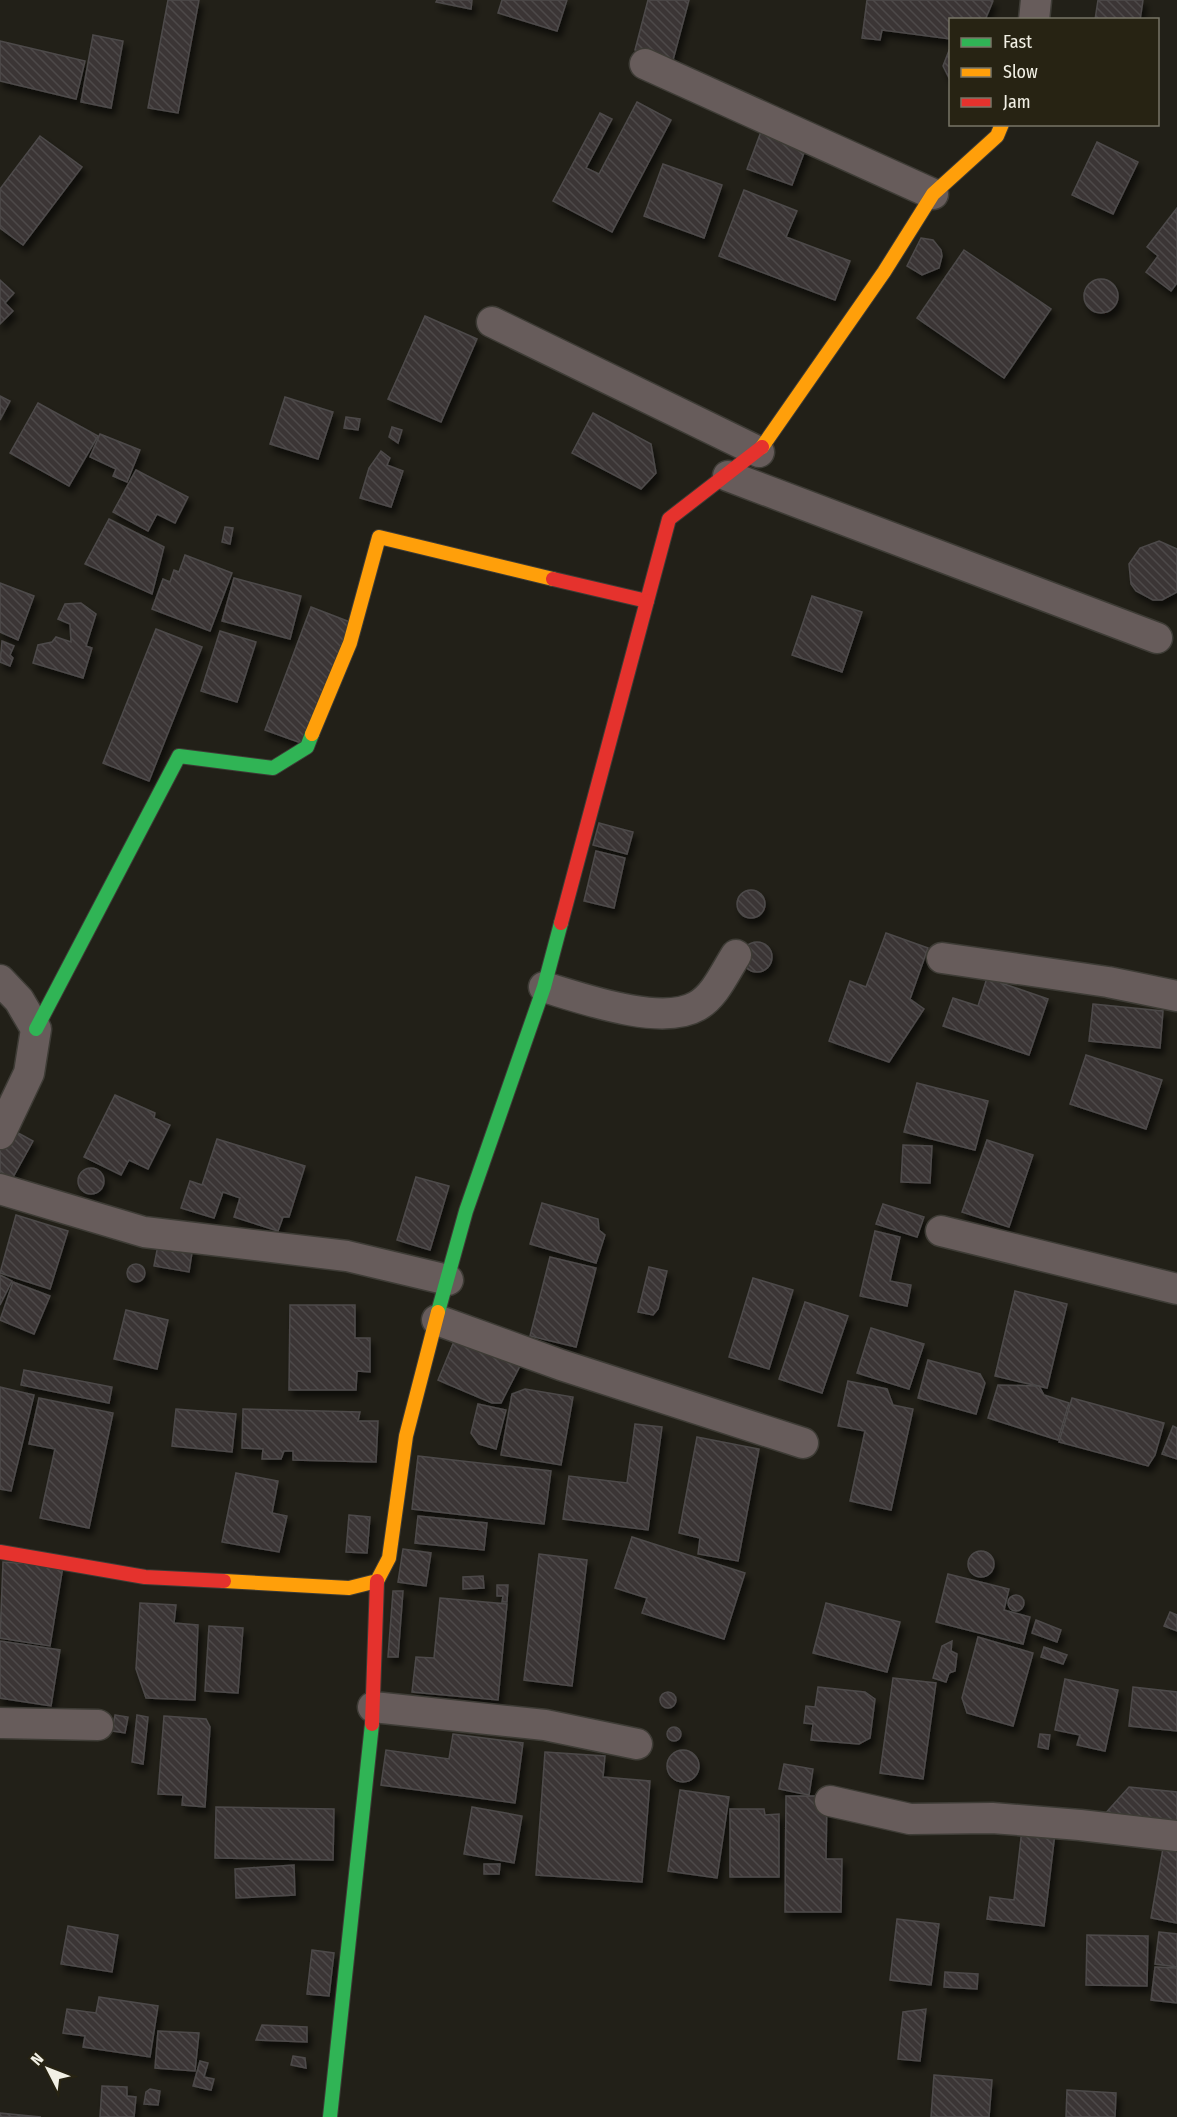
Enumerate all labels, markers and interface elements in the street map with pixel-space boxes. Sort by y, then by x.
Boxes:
legend [949,18,1159,126]
text: Fast [1003,31,1032,53]
text: Slow [1003,61,1038,83]
text: Jam [1003,91,1031,113]
north arrow [18,2039,78,2099]
text: N [27,2049,47,2069]

